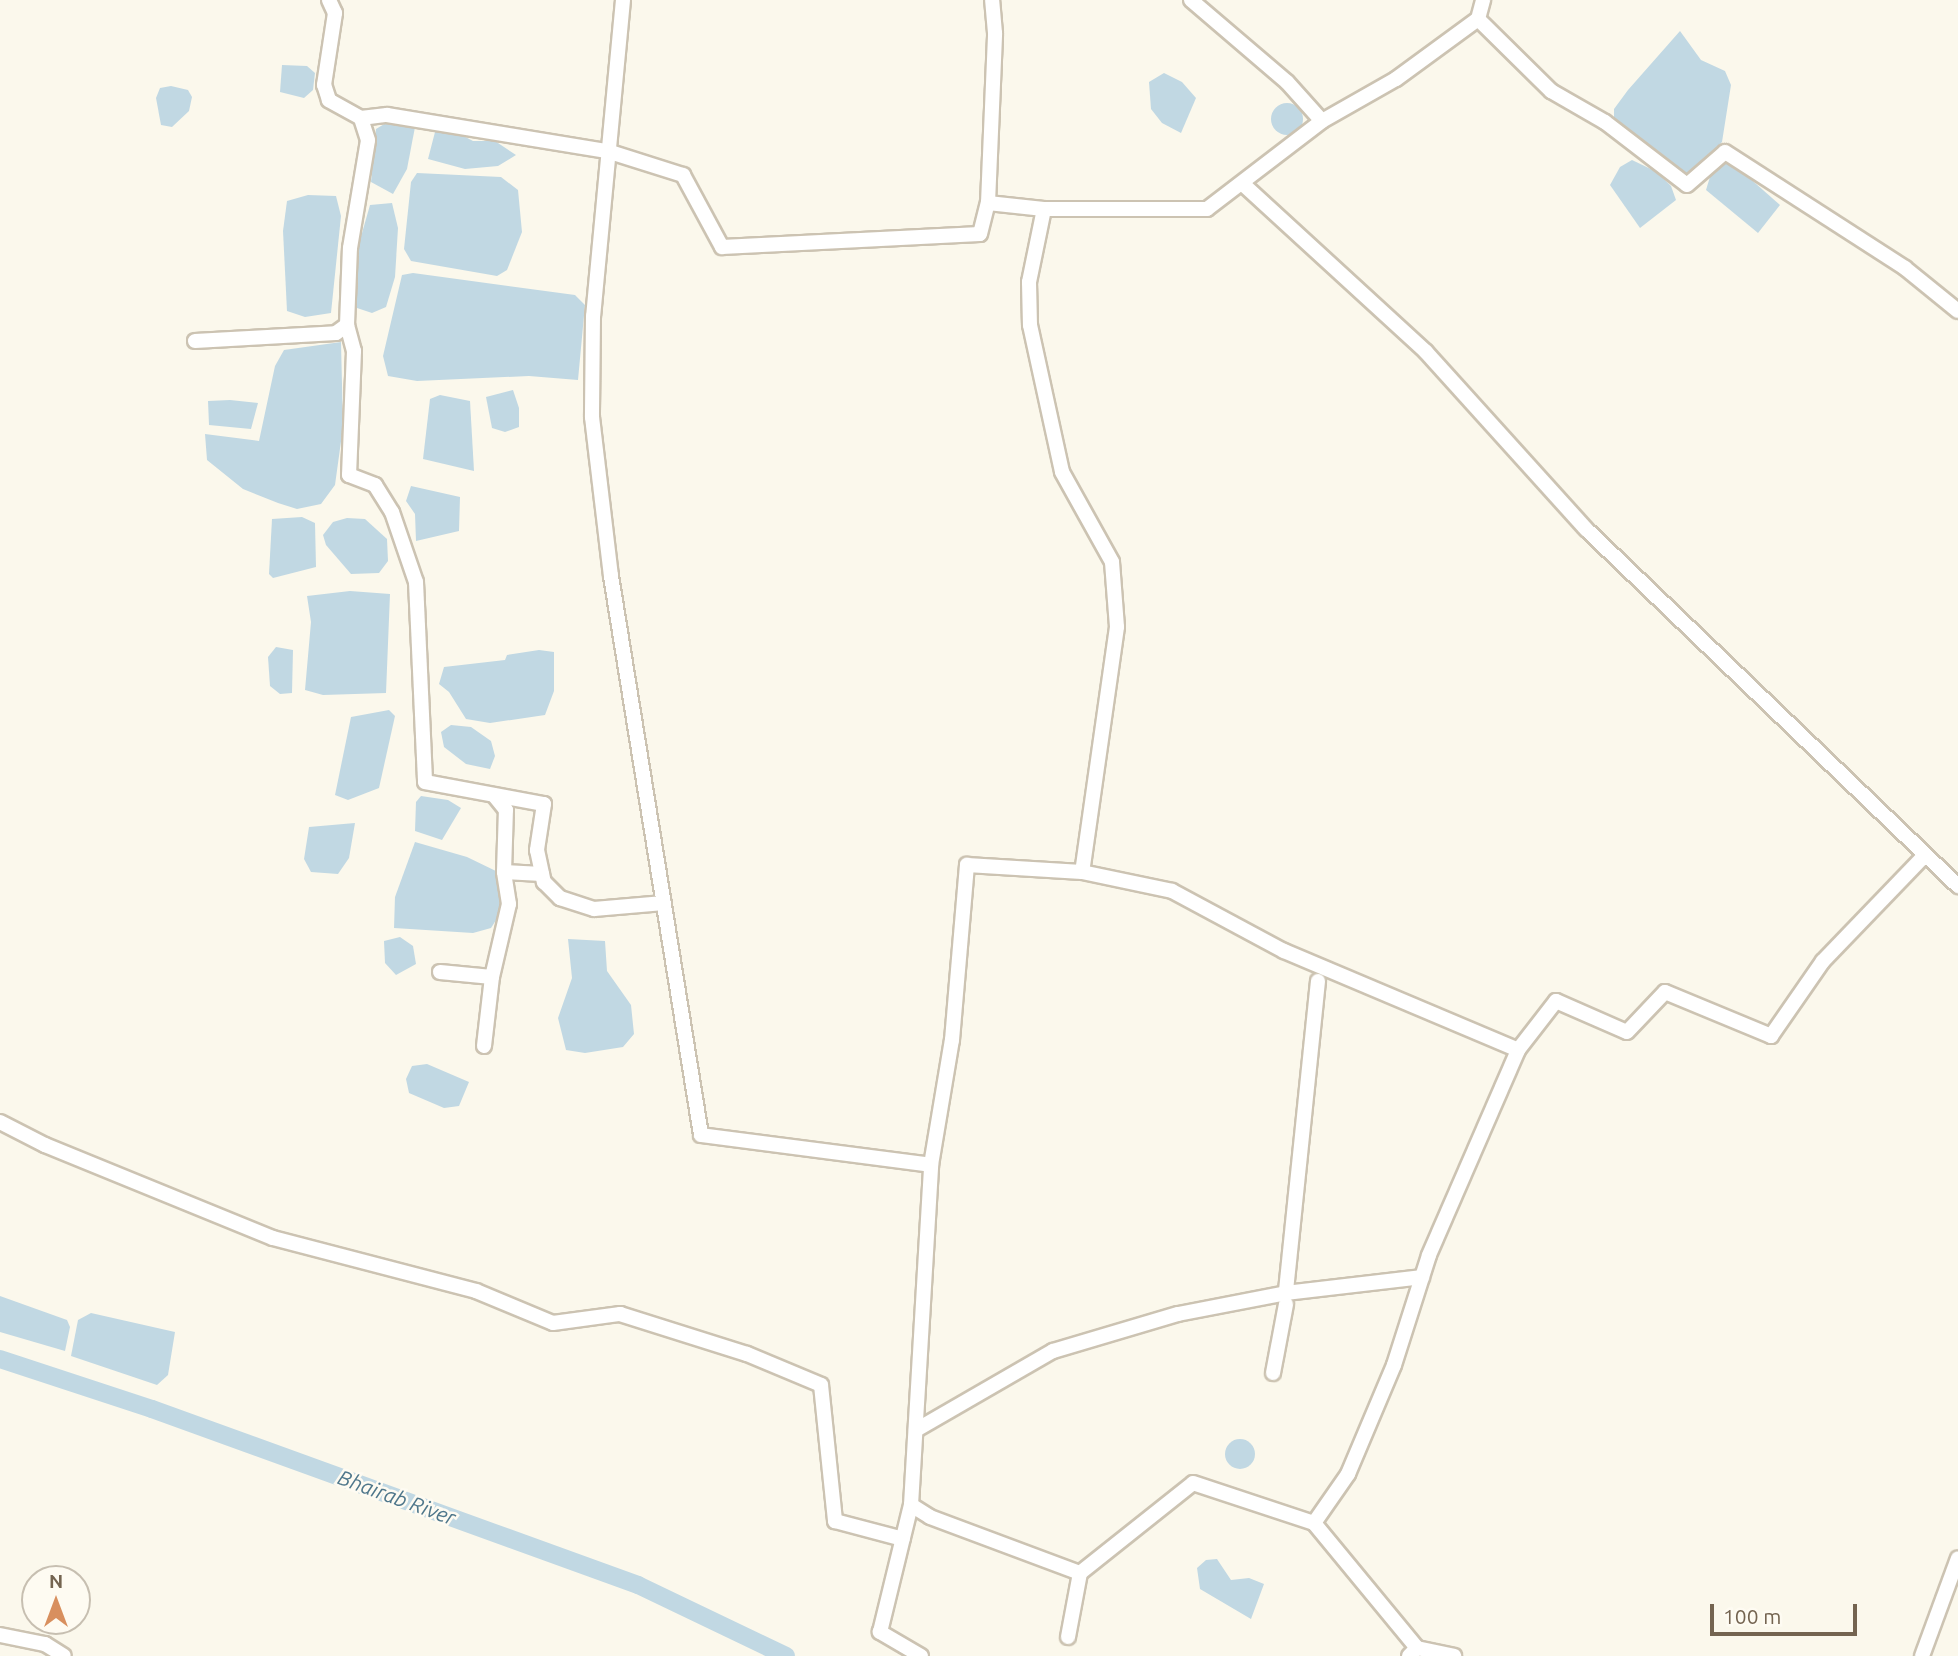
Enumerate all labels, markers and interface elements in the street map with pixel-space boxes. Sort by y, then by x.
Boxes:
water label: Bhairab River [335,1464,459,1530]
north arrow [21,1565,91,1635]
text: N [49,1570,63,1592]
scale bar [1713,1590,1860,1634]
text: 100 m [1723,1604,1781,1628]

